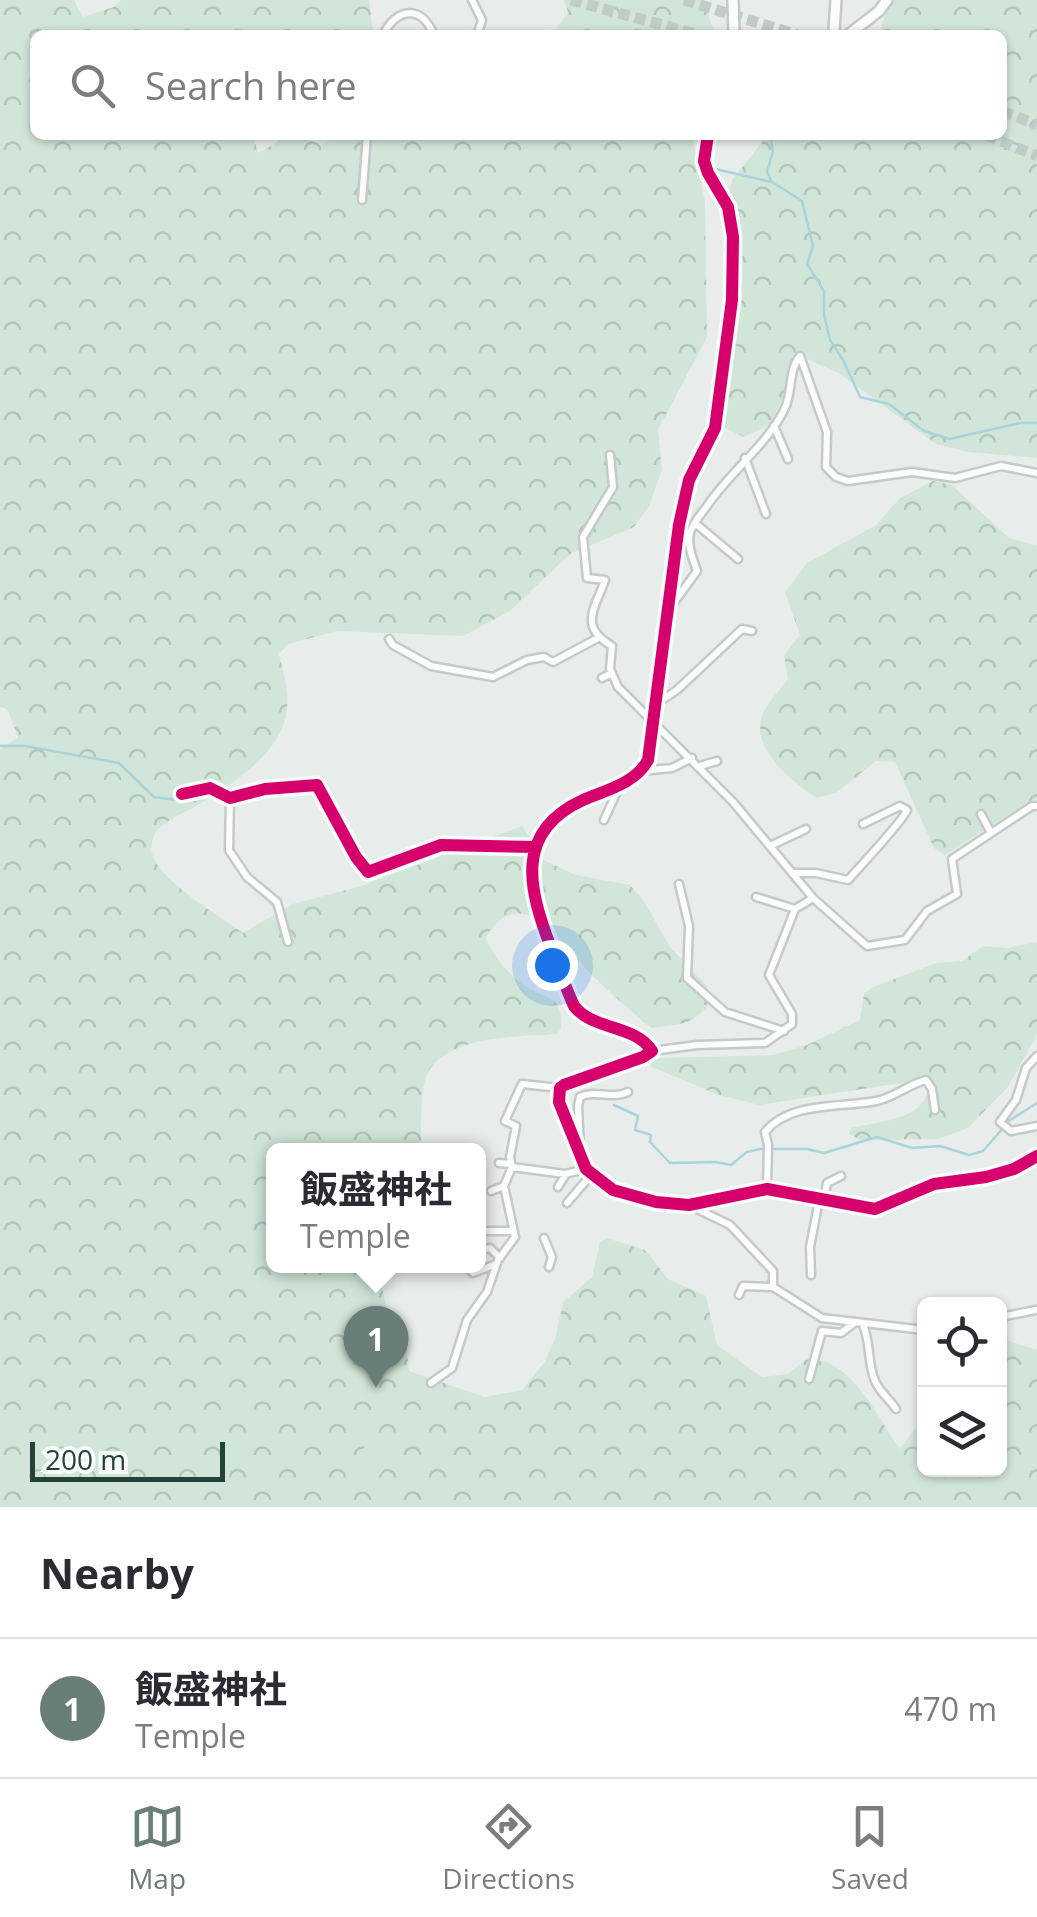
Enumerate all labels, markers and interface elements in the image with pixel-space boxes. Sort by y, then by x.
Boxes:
search box [30,30,1007,140]
icon: search [65,58,120,113]
text: Search here [145,59,357,111]
your location [527,940,578,991]
popup [266,1143,486,1273]
text: 飯盛神社 [300,1162,452,1214]
text: Temple [300,1214,411,1257]
map controls [917,1297,1007,1477]
button: locate [917,1297,1007,1387]
pin: 1 [344,1306,408,1388]
button: layers [917,1387,1007,1477]
scale bar [30,1437,225,1482]
text: 200 m [45,1440,126,1478]
text: Nearby [40,1544,194,1601]
text: 飯盛神社 [135,1662,287,1714]
text: 1 [63,1687,82,1730]
text: 470 m [904,1687,997,1730]
text: Temple [135,1714,246,1757]
tab: Map [128,1799,186,1897]
tab: Directions [442,1799,575,1897]
tab: Saved [831,1799,909,1897]

